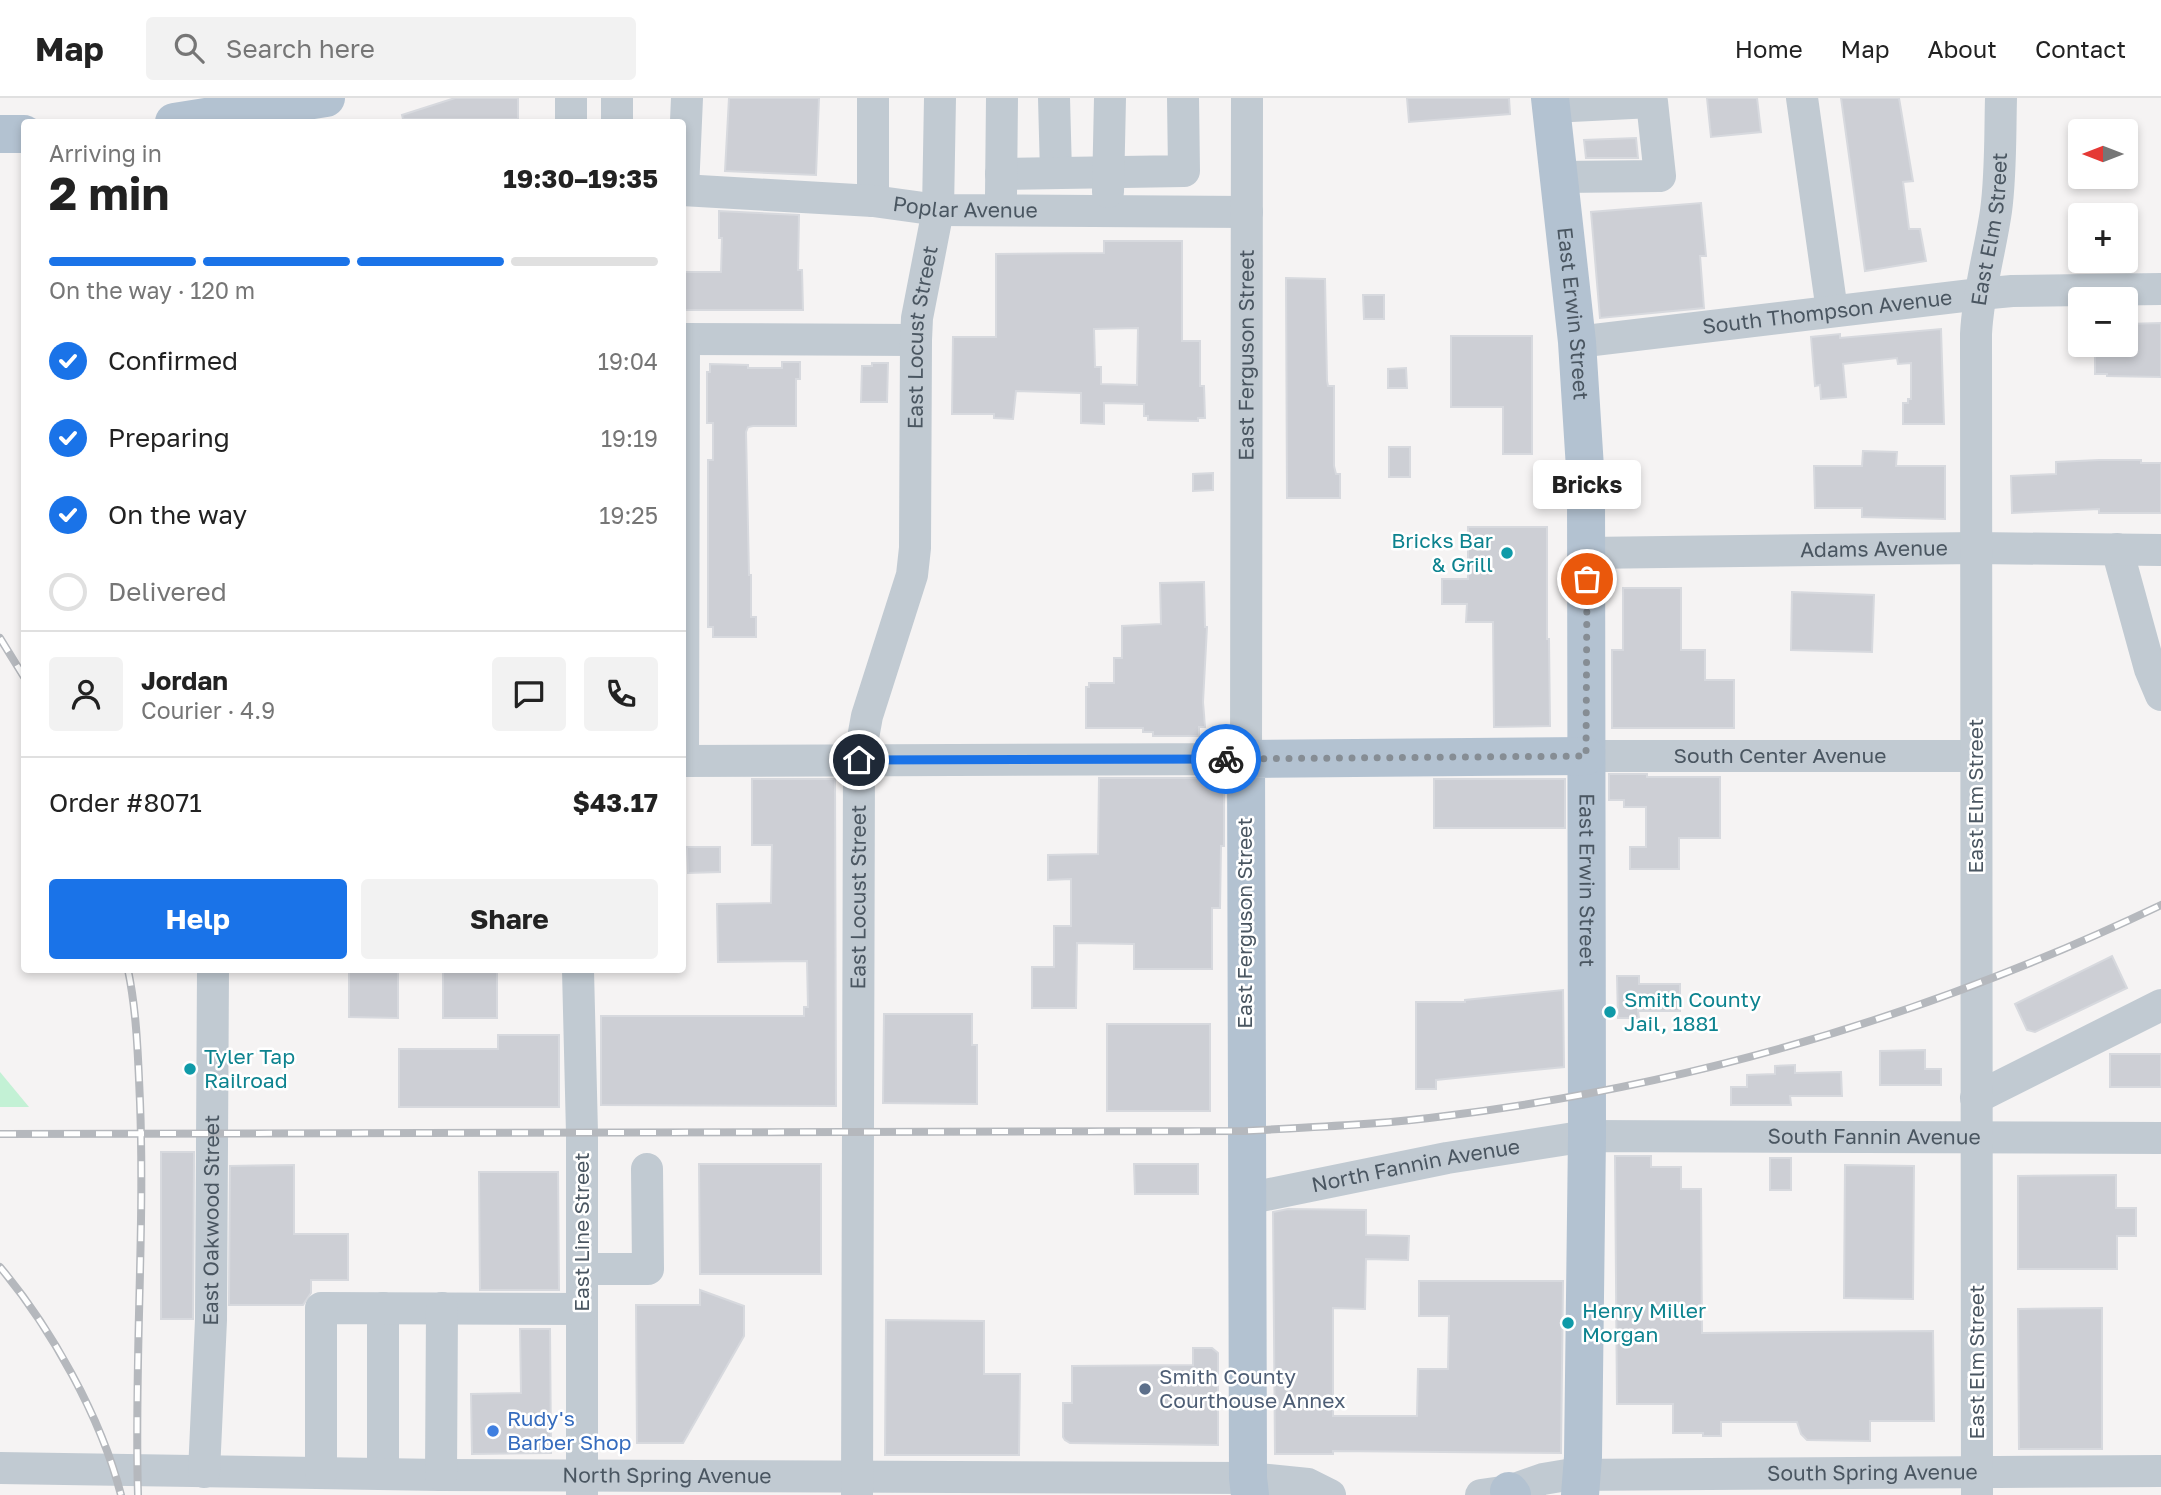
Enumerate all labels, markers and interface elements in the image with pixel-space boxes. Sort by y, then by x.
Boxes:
search box [146,17,636,80]
text: Map [35,29,104,68]
icon: search [170,29,208,67]
text: Search here [226,33,375,64]
text: Home [1735,34,1803,63]
text: Map [1841,34,1890,63]
text: About [1928,34,1997,63]
text: Contact [2035,34,2126,63]
north arrow [2068,119,2138,189]
map controls [2068,119,2138,357]
text: Arriving in [49,139,162,167]
street label: East Elm Street [1965,152,2012,307]
text: 19:30–19:35 [503,163,658,194]
text: 2 min [49,165,169,220]
street label: Poplar Avenue [891,190,1038,223]
button: + [2068,203,2138,273]
street label: East Erwin Street [1552,226,1595,401]
street label: East Locust Street [902,243,943,429]
street label: East Ferguson Street [1232,249,1259,461]
text: On the way · 120 m [49,276,255,304]
street label: South Thompson Avenue [1701,283,1954,339]
button: − [2068,287,2138,357]
icon: check [49,342,87,380]
text: Confirmed [108,345,238,376]
text: 19:04 [598,347,658,375]
icon: check [49,419,87,457]
text: Preparing [108,422,230,453]
text: 19:19 [601,424,658,452]
callout: Bricks [1533,460,1641,509]
text: Bricks [1552,470,1622,498]
icon: check [49,496,87,534]
text: On the way [108,499,247,530]
text: 19:25 [599,501,658,529]
place label: Bricks Bar & Grill [1391,527,1493,577]
street label: Adams Avenue [1800,534,1948,562]
marker: Bricks Bar & Grill [1499,545,1515,561]
pin [1557,549,1617,609]
icon: bag [1568,560,1606,598]
text: Delivered [108,576,227,607]
button: person [49,657,123,731]
button: chat [492,657,566,731]
button: phone [584,657,658,731]
text: Jordan [141,665,228,696]
text: Courier · 4.9 [141,696,275,724]
street label: East Elm Street [1962,719,1988,873]
courier [1191,724,1261,794]
pin [829,730,889,790]
icon: bike [1207,740,1245,778]
icon: home [840,741,878,779]
street label: South Center Avenue [1674,742,1886,768]
text: Order #8071 [49,787,202,818]
text: $43.17 [573,787,658,818]
street label: East Erwin Street [1574,793,1601,967]
street label: East Locust Street [844,805,871,989]
street label: East Ferguson Street [1231,817,1257,1029]
button: Help [49,879,347,959]
button: Share [361,879,658,959]
place label: Smith County Jail, 1881 [1624,986,1761,1036]
marker: Smith County Jail, 1881 [1602,1004,1618,1020]
place label: Tyler Tap Railroad [204,1043,295,1093]
marker: Tyler Tap Railroad [182,1061,198,1077]
street label: East Oakwood Street [197,1114,224,1326]
street label: South Fannin Avenue [1768,1123,1981,1149]
street label: North Fannin Avenue [1309,1133,1522,1197]
street label: East Line Street [568,1152,594,1312]
street label: East Elm Street [1963,1285,1989,1439]
place label: Henry Miller Morgan [1582,1297,1706,1347]
marker: Henry Miller Morgan [1560,1315,1576,1331]
place label: Smith County Courthouse Annex [1159,1363,1346,1413]
marker: Smith County Courthouse Annex [1137,1381,1153,1397]
place label: Rudy's Barber Shop [507,1405,632,1455]
marker: Rudy's Barber Shop [485,1423,501,1439]
street label: South Spring Avenue [1767,1458,1978,1486]
street label: North Spring Avenue [562,1461,772,1488]

